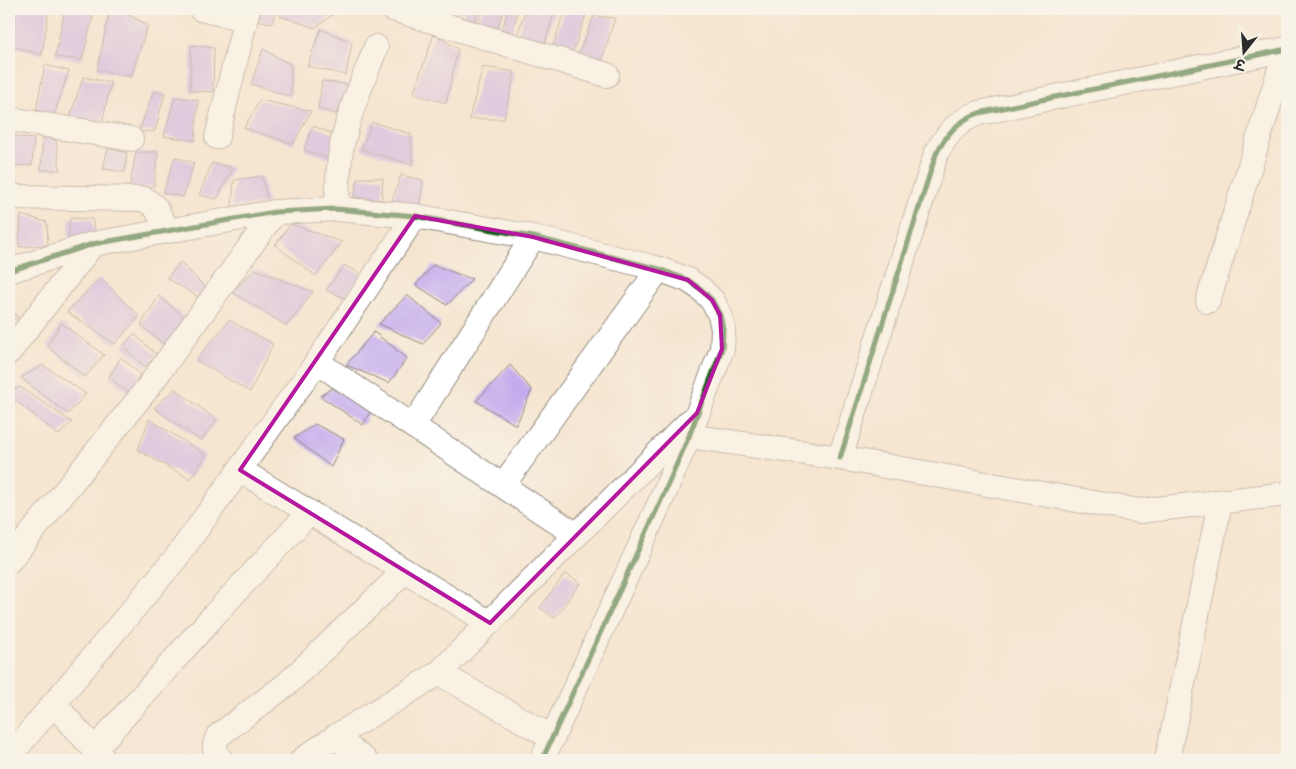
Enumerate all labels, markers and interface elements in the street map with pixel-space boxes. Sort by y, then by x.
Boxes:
north arrow [1218,28,1268,78]
text: उ [1232,54,1249,75]

